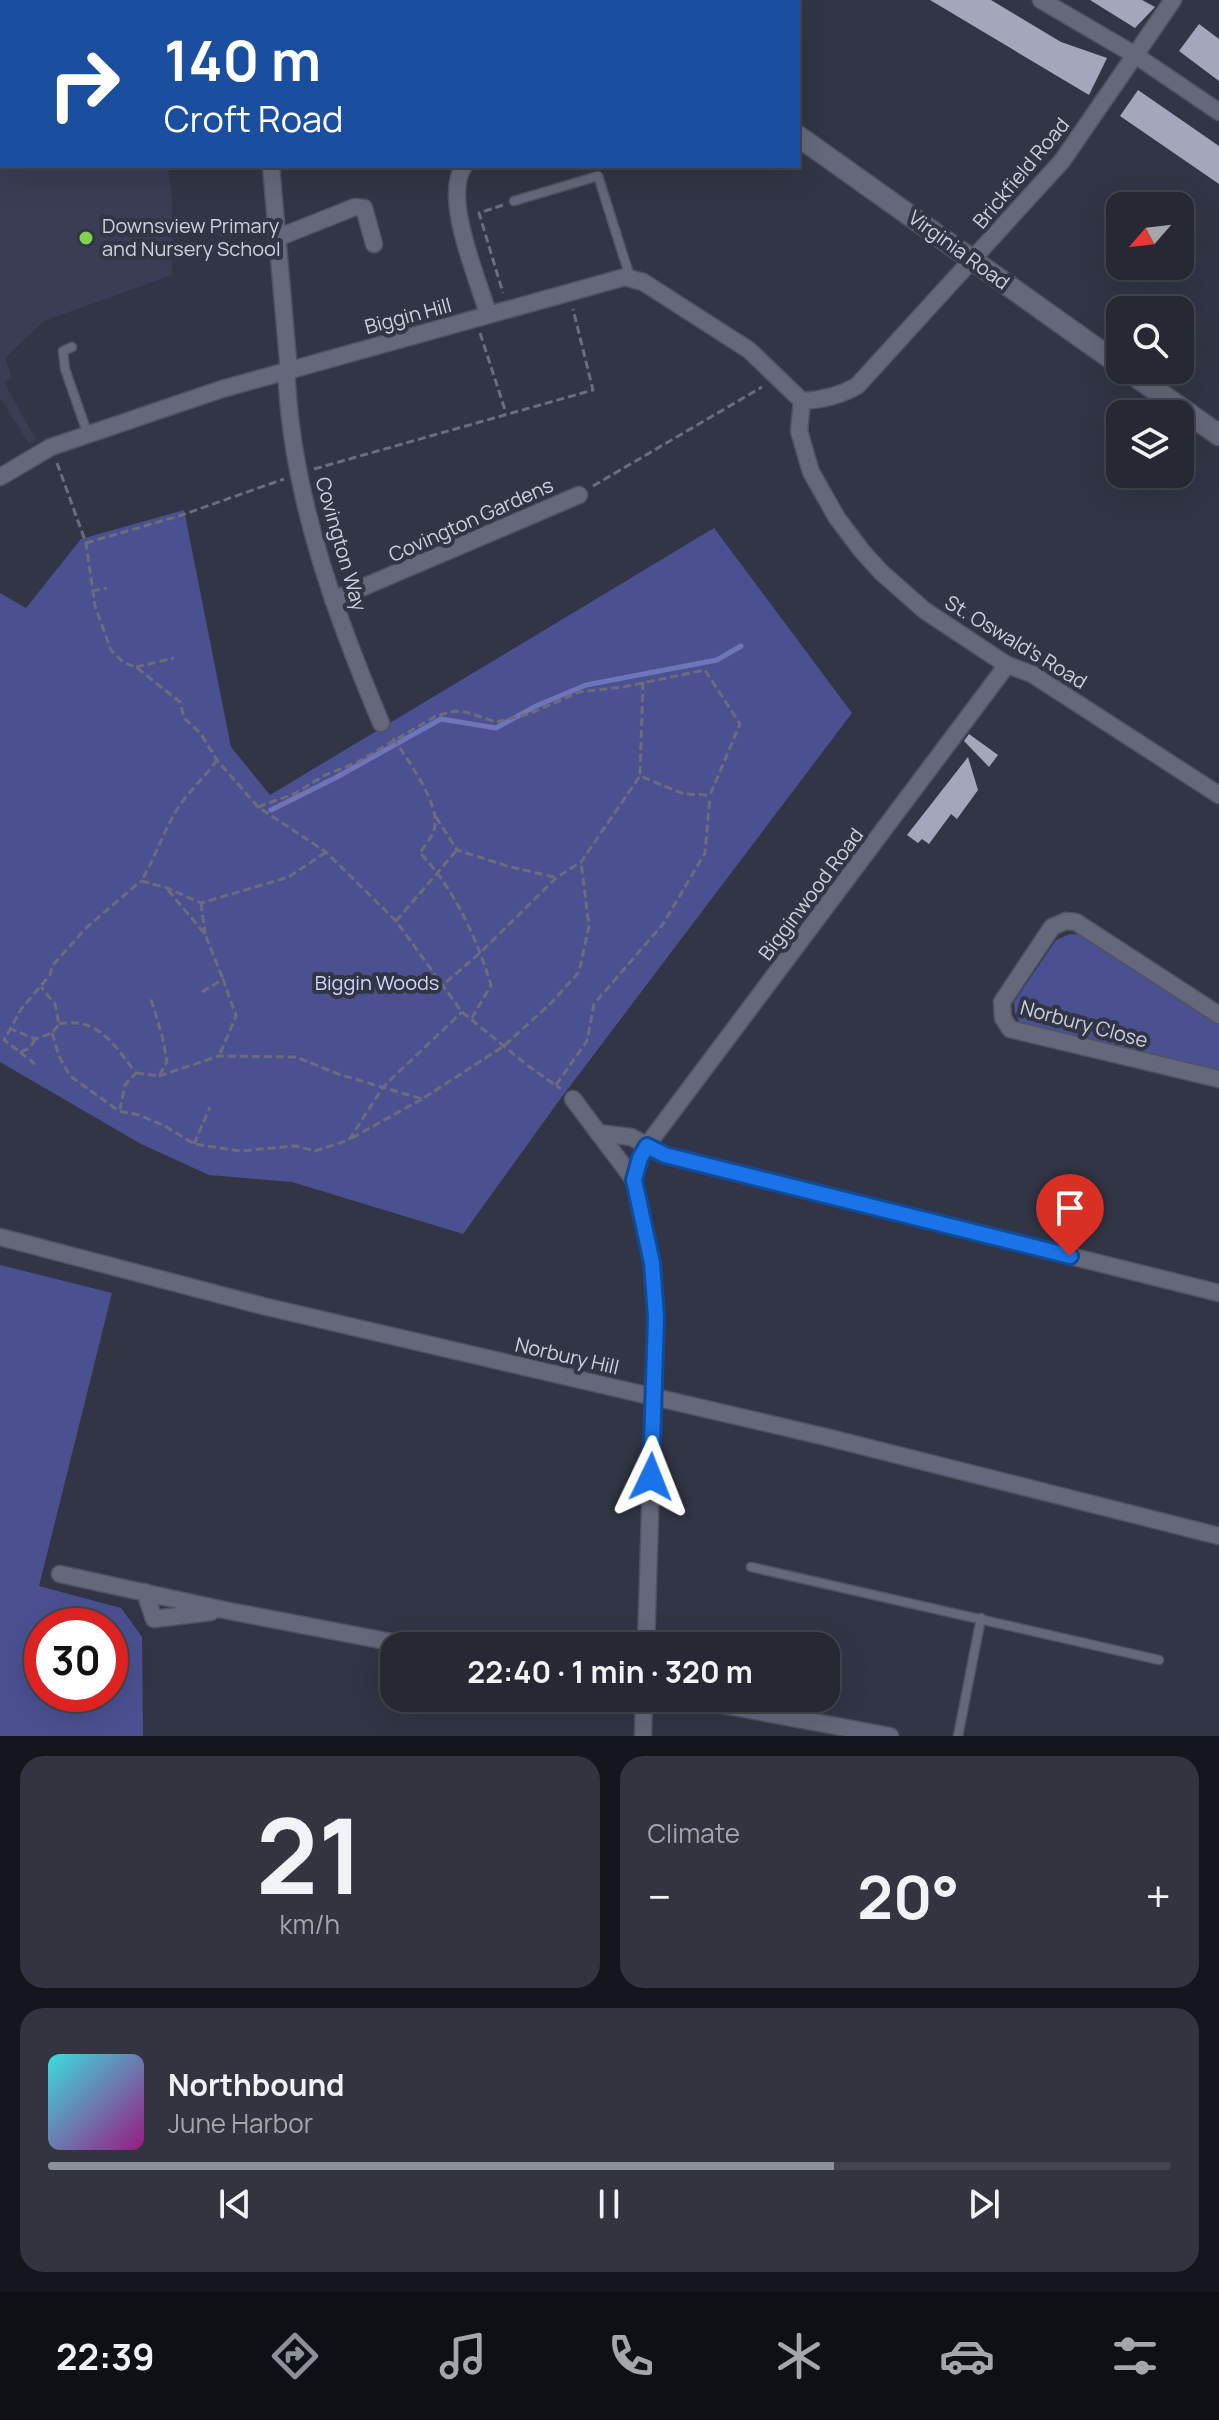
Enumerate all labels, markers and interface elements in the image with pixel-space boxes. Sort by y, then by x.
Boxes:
text: 140 m [164,21,321,98]
icon: right [32,32,136,136]
text: Croft Road [164,94,343,143]
street label: Brickfield Road [966,112,1075,234]
north arrow [1106,192,1194,280]
map controls [1106,192,1194,488]
street label: Virginia Road [903,204,1015,295]
place label: Downsview Primary and Nursery School [102,212,281,262]
marker: Downsview Primary and Nursery School [77,229,95,247]
street label: Biggin Hill [361,291,454,340]
button: search [1106,296,1194,384]
button: layers [1106,400,1194,488]
street label: Covington Gardens [384,471,557,568]
street label: Covington Way [309,474,374,615]
street label: St. Oswald's Road [940,589,1092,695]
street label: Bigginwood Road [752,822,869,965]
park label: Biggin Woods [315,969,439,996]
street label: Norbury Close [1017,994,1151,1054]
pin [1036,1174,1104,1256]
icon: arrive [1048,1186,1092,1230]
street label: Norbury Hill [513,1330,622,1381]
position arrow [609,1435,693,1519]
speed limit sign: 30 [24,1608,128,1712]
text: 22:40 · 1 min · 320 m [467,1651,753,1692]
text: 21 [256,1783,363,1925]
text: Climate [648,1815,740,1851]
text: 20° [857,1855,960,1937]
text: − [648,1866,671,1926]
text: + [1146,1866,1171,1926]
text: km/h [280,1906,340,1942]
text: Northbound [168,2064,345,2105]
text: June Harbor [168,2105,313,2141]
icon: previous [213,2182,257,2226]
icon: pause [587,2182,631,2226]
icon: next [962,2182,1006,2226]
icon: directions [267,2328,323,2384]
icon: music [435,2328,491,2384]
icon: phone [603,2328,659,2384]
icon: climate [771,2328,827,2384]
icon: car [939,2328,995,2384]
icon: filters [1107,2328,1163,2384]
text: 22:39 [56,2332,155,2381]

